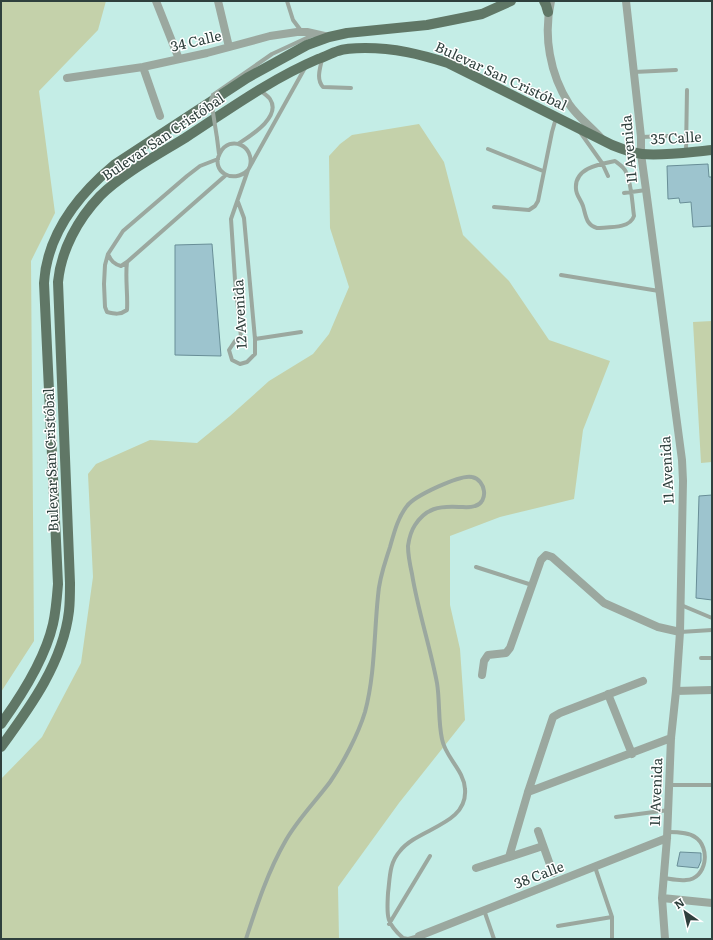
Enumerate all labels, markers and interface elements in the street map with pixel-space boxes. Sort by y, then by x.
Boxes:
street label: 34 Calle [168,24,223,56]
street label: Bulevar San Cristóbal [432,36,571,115]
street label: Bulevar San Cristóbal [97,88,228,185]
street label: 11 Avenida [615,114,641,184]
street label: 35 Calle [650,126,702,148]
street label: 12 Avenida [227,278,251,349]
street label: Bulevar San Cristóbal [37,388,63,532]
street label: 11 Avenida [654,435,678,505]
street label: 11 Avenida [644,757,666,826]
street label: 38 Calle [511,855,566,893]
north arrow [665,892,705,932]
text: N [671,894,687,912]

